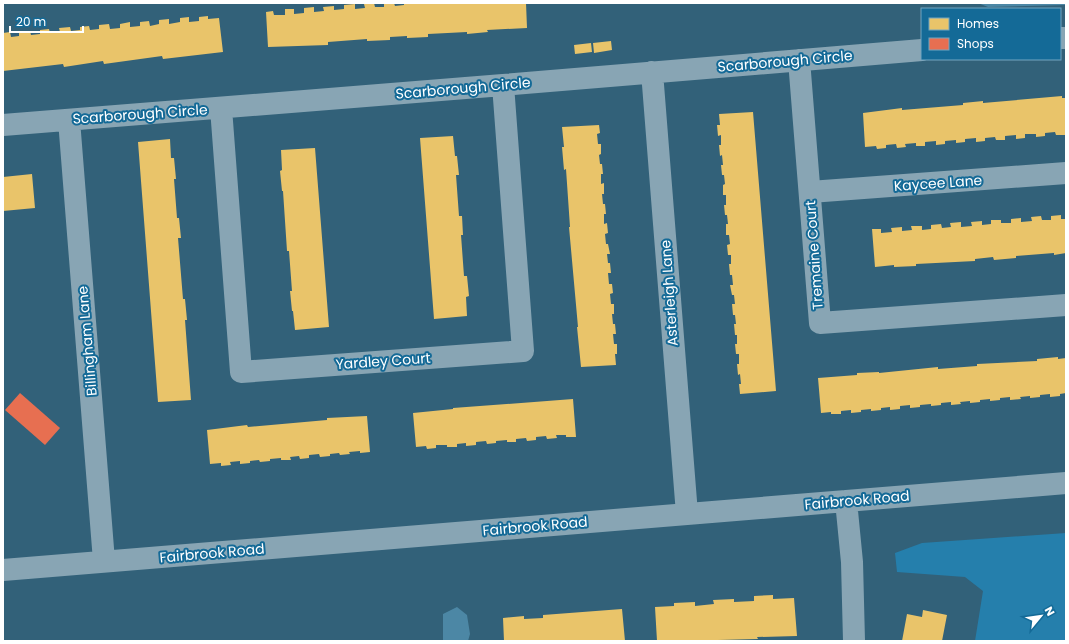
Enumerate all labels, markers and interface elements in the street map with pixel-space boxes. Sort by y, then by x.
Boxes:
scale bar [10,8,83,34]
legend [921,8,1061,60]
text: 20 m [16,13,46,30]
text: Homes [957,15,999,32]
text: Shops [957,35,994,52]
street label: Scarborough Circle [717,45,854,77]
street label: Scarborough Circle [395,72,532,104]
street label: Scarborough Circle [72,99,208,129]
street label: Kaycee Lane [893,170,983,196]
street label: Tremaine Court [800,200,828,310]
street label: Asterleigh Lane [655,239,683,347]
street label: Billingham Lane [72,285,102,397]
street label: Yardley Court [335,348,431,374]
street label: Fairbrook Road [804,485,910,515]
street label: Fairbrook Road [482,511,588,541]
street label: Fairbrook Road [159,538,265,568]
north arrow [1021,596,1061,636]
text: N [1041,604,1059,619]

